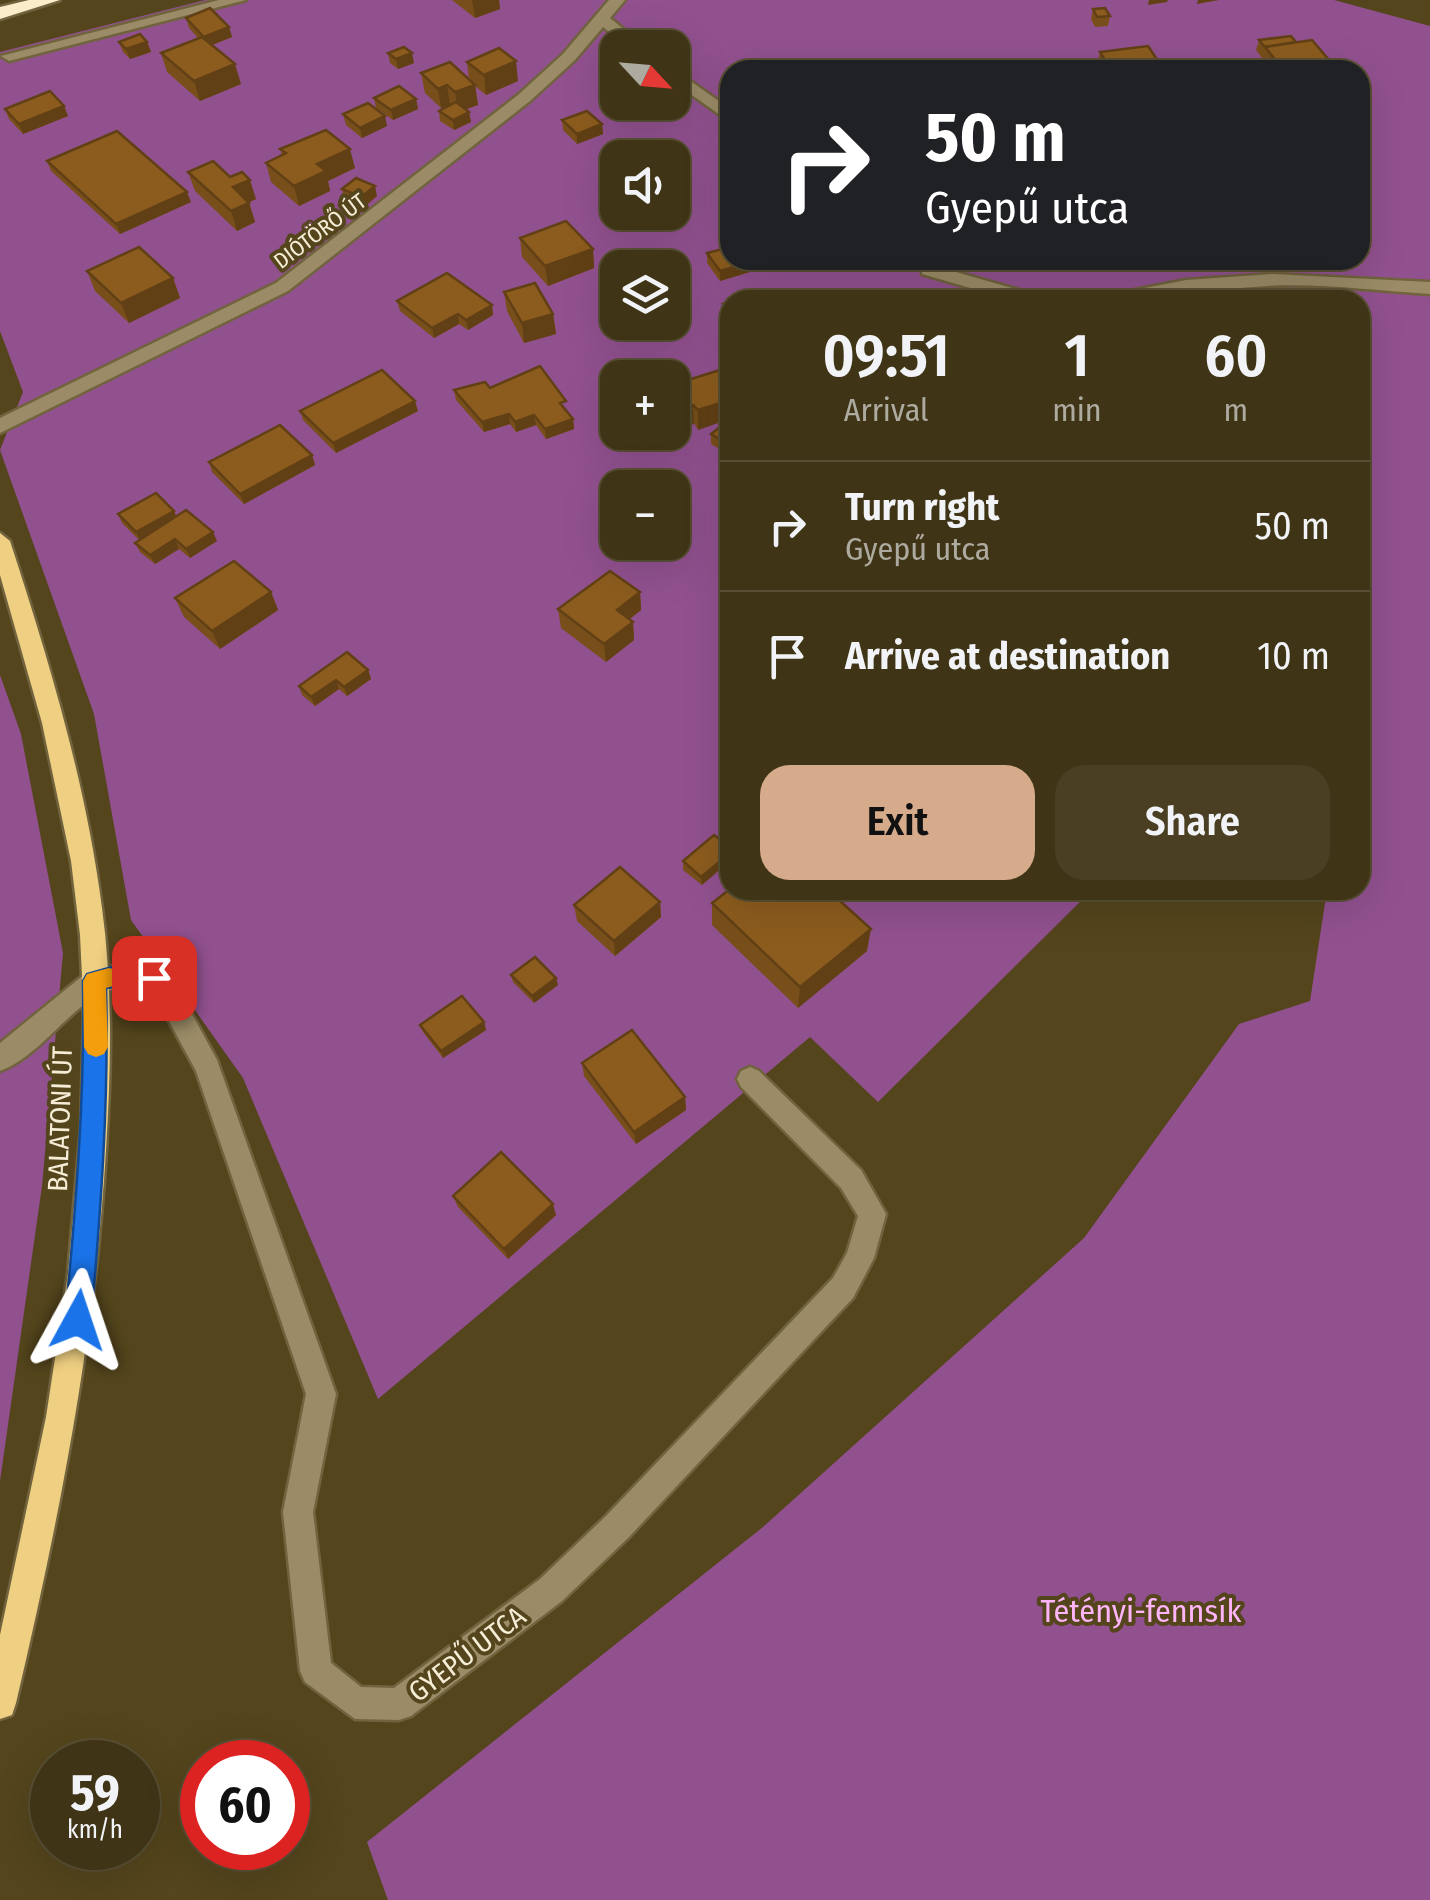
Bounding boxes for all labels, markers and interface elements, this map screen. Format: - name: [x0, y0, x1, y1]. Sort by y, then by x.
- north arrow: [600, 30, 690, 120]
- map controls: [600, 30, 690, 560]
- text: 50 m: [925, 96, 1066, 180]
- icon: right: [760, 100, 890, 230]
- button: sound: [600, 140, 690, 230]
- text: Gyepű utca: [925, 181, 1129, 235]
- street label: DIÓTÖRŐ ÚT: [268, 187, 372, 275]
- button: layers: [600, 250, 690, 340]
- text: 09:51: [823, 320, 950, 392]
- text: 1: [1064, 320, 1089, 392]
- text: 60: [1204, 320, 1268, 392]
- button: +: [600, 360, 690, 450]
- text: Arrival: [844, 391, 928, 429]
- text: min: [1052, 391, 1102, 429]
- text: m: [1224, 391, 1248, 429]
- button: −: [600, 470, 690, 560]
- text: Turn right: [845, 484, 999, 530]
- icon: right: [760, 499, 815, 554]
- text: 50 m: [1255, 503, 1330, 549]
- text: Gyepű utca: [845, 530, 990, 568]
- icon: arrive: [760, 629, 815, 684]
- text: Arrive at destination: [845, 633, 1170, 679]
- text: 10 m: [1257, 633, 1330, 679]
- button: Exit: [760, 765, 1035, 880]
- button: Share: [1055, 765, 1330, 880]
- pin: [112, 936, 197, 1021]
- icon: arrive: [127, 951, 182, 1006]
- street label: BALATONI ÚT: [41, 1046, 79, 1192]
- position arrow: [26, 1268, 130, 1372]
- park label: Tétényi-fennsík: [1041, 1592, 1242, 1630]
- street label: GYEPŰ UTCA: [402, 1598, 532, 1709]
- speed limit sign: 60: [180, 1740, 310, 1870]
- text: 59: [70, 1763, 120, 1823]
- text: km/h: [67, 1815, 123, 1845]

